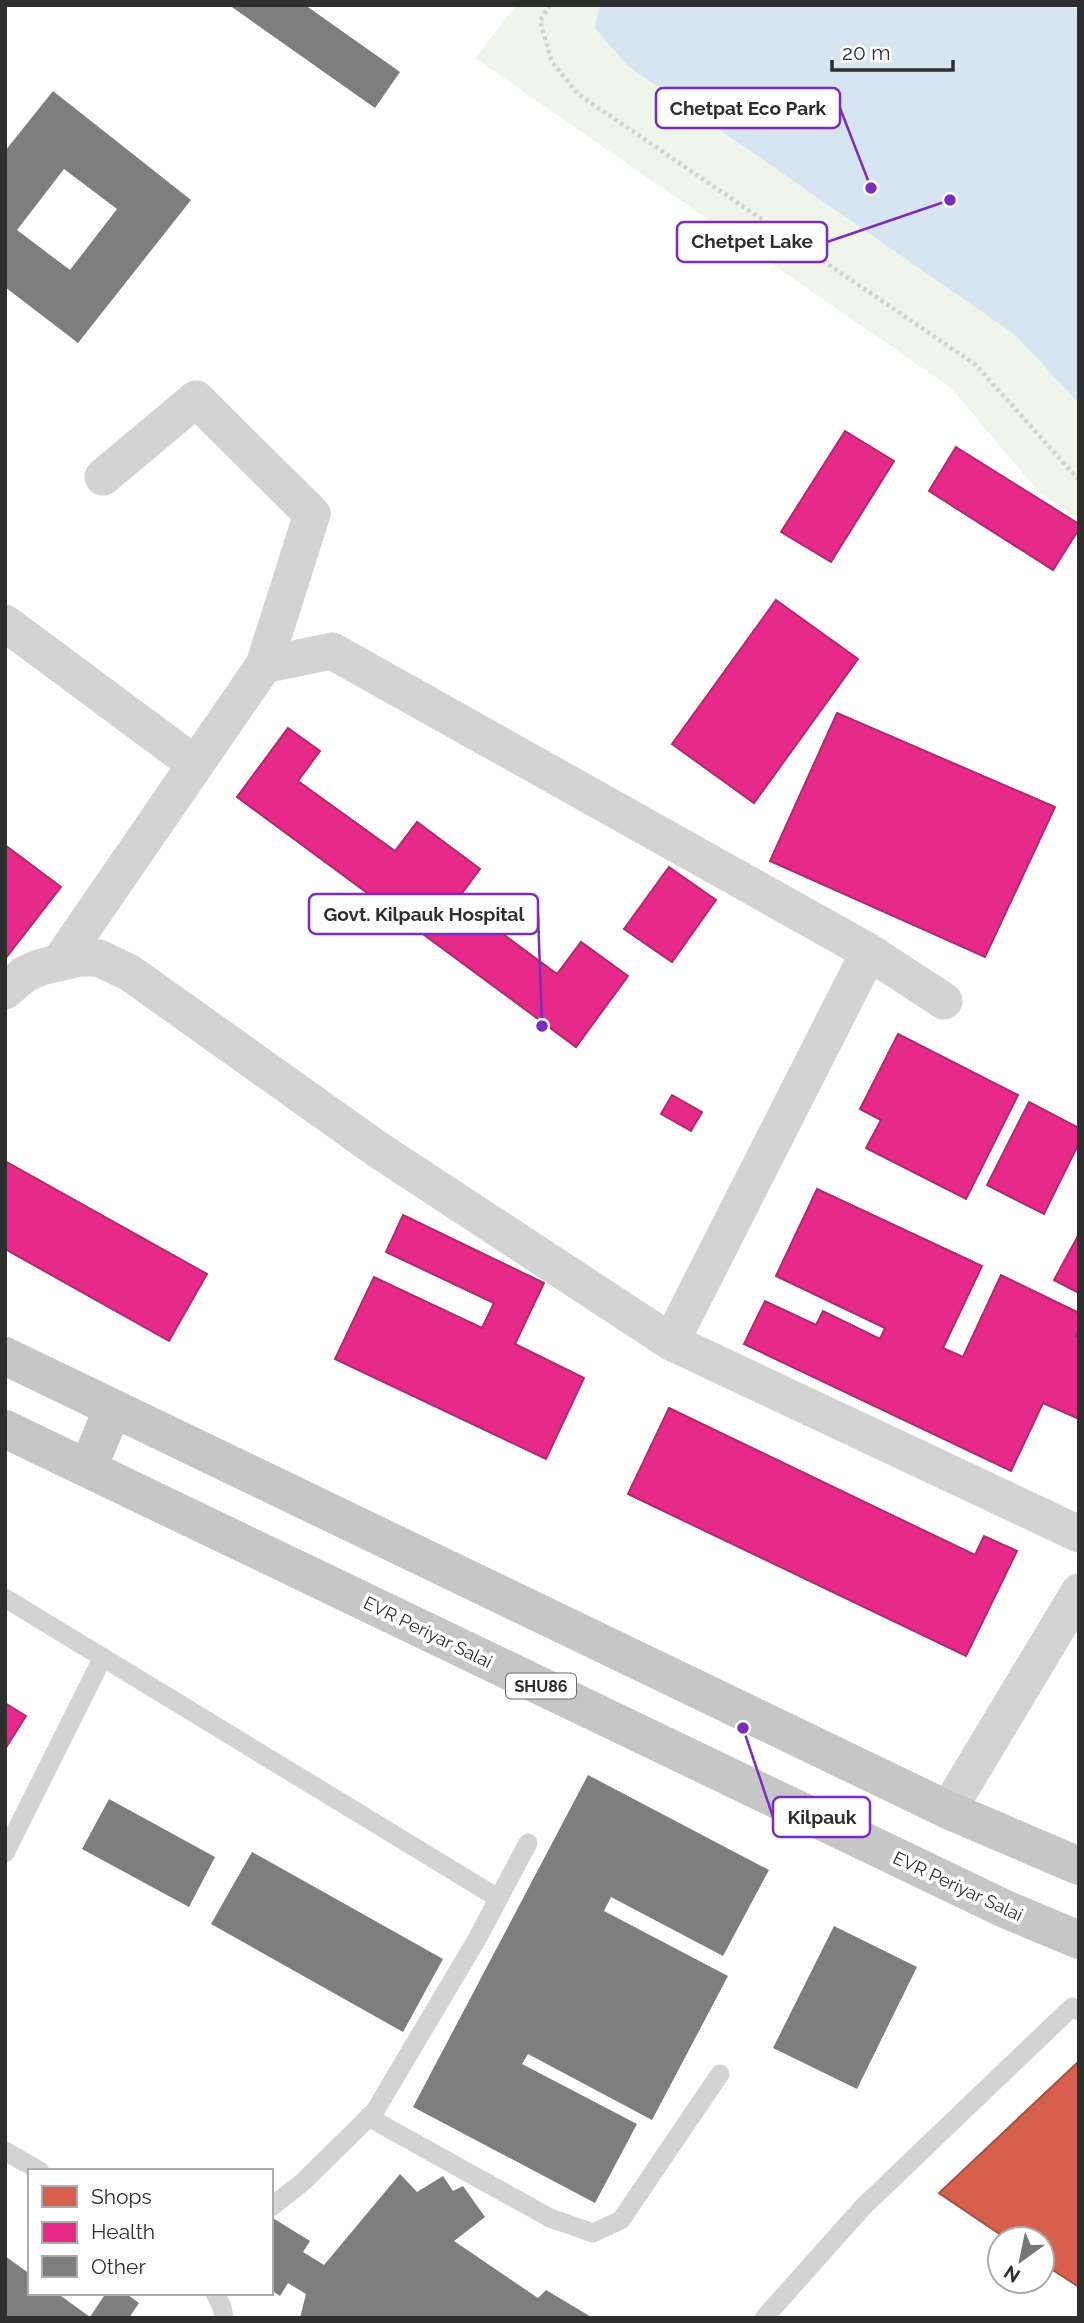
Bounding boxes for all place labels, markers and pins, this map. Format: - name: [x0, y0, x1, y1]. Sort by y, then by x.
- callout: Chetpat Eco Park: [656, 88, 840, 128]
- callout: Chetpet Lake: [677, 222, 827, 262]
- callout: Govt. Kilpauk Hospital: [309, 894, 538, 934]
- callout: Kilpauk: [773, 1797, 870, 1837]

